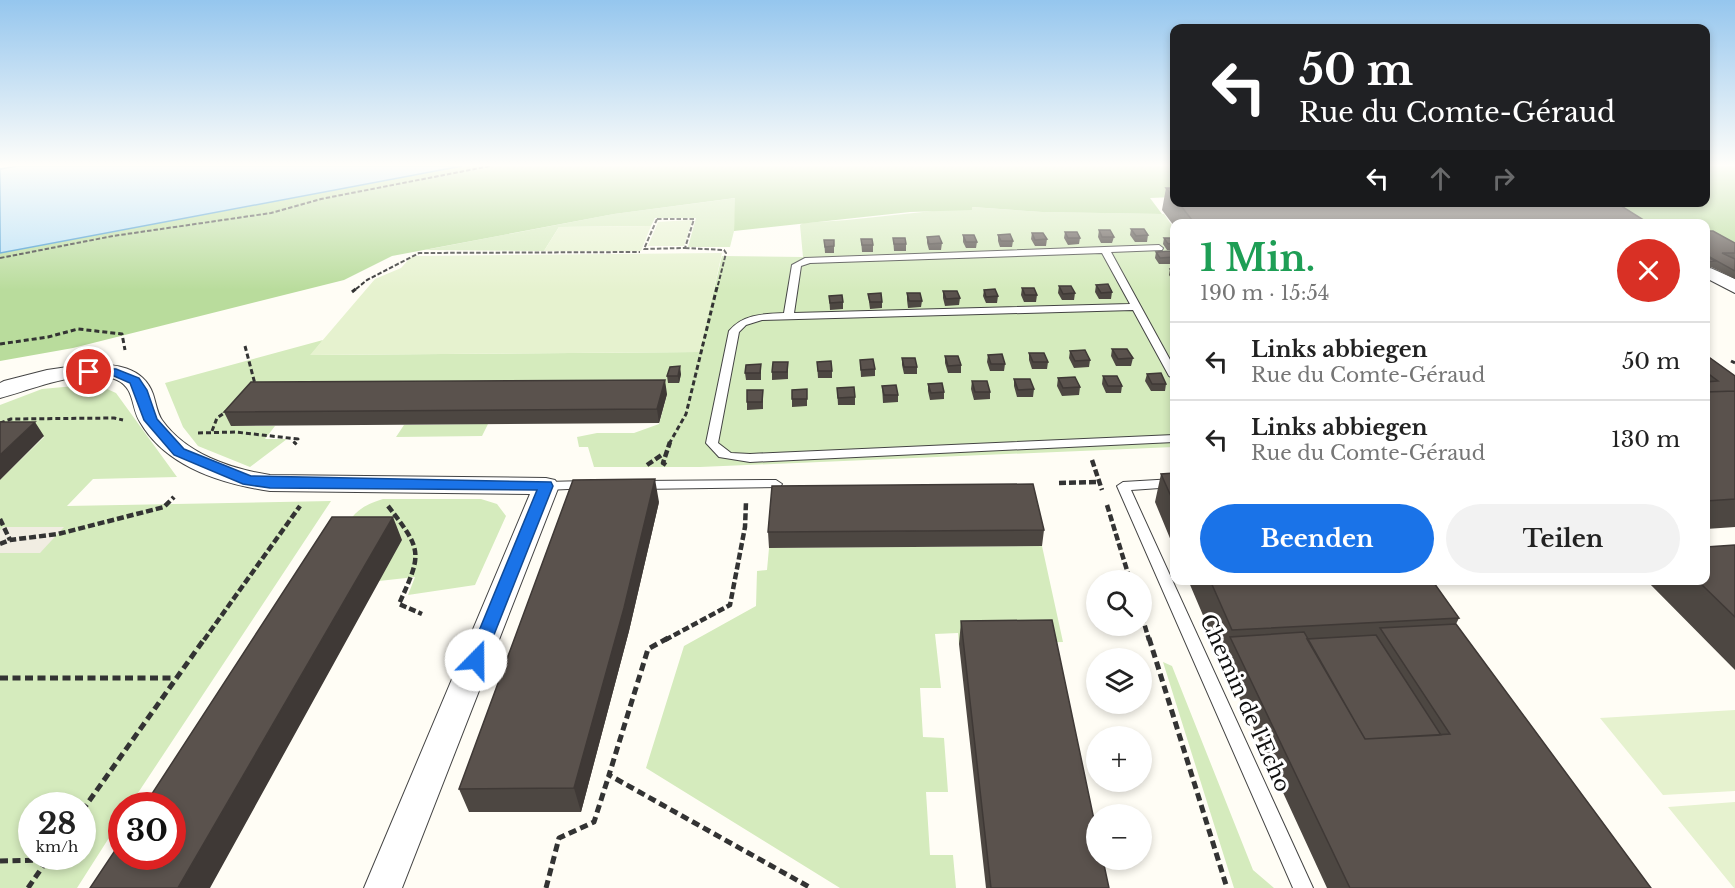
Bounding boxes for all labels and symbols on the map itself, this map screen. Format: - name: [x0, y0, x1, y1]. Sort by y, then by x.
- pin: [63, 346, 114, 397]
- street label: Chemin de l'Echo: [1194, 610, 1296, 796]
- position arrow: [444, 628, 508, 692]
- speed limit sign: 30: [108, 792, 186, 870]

